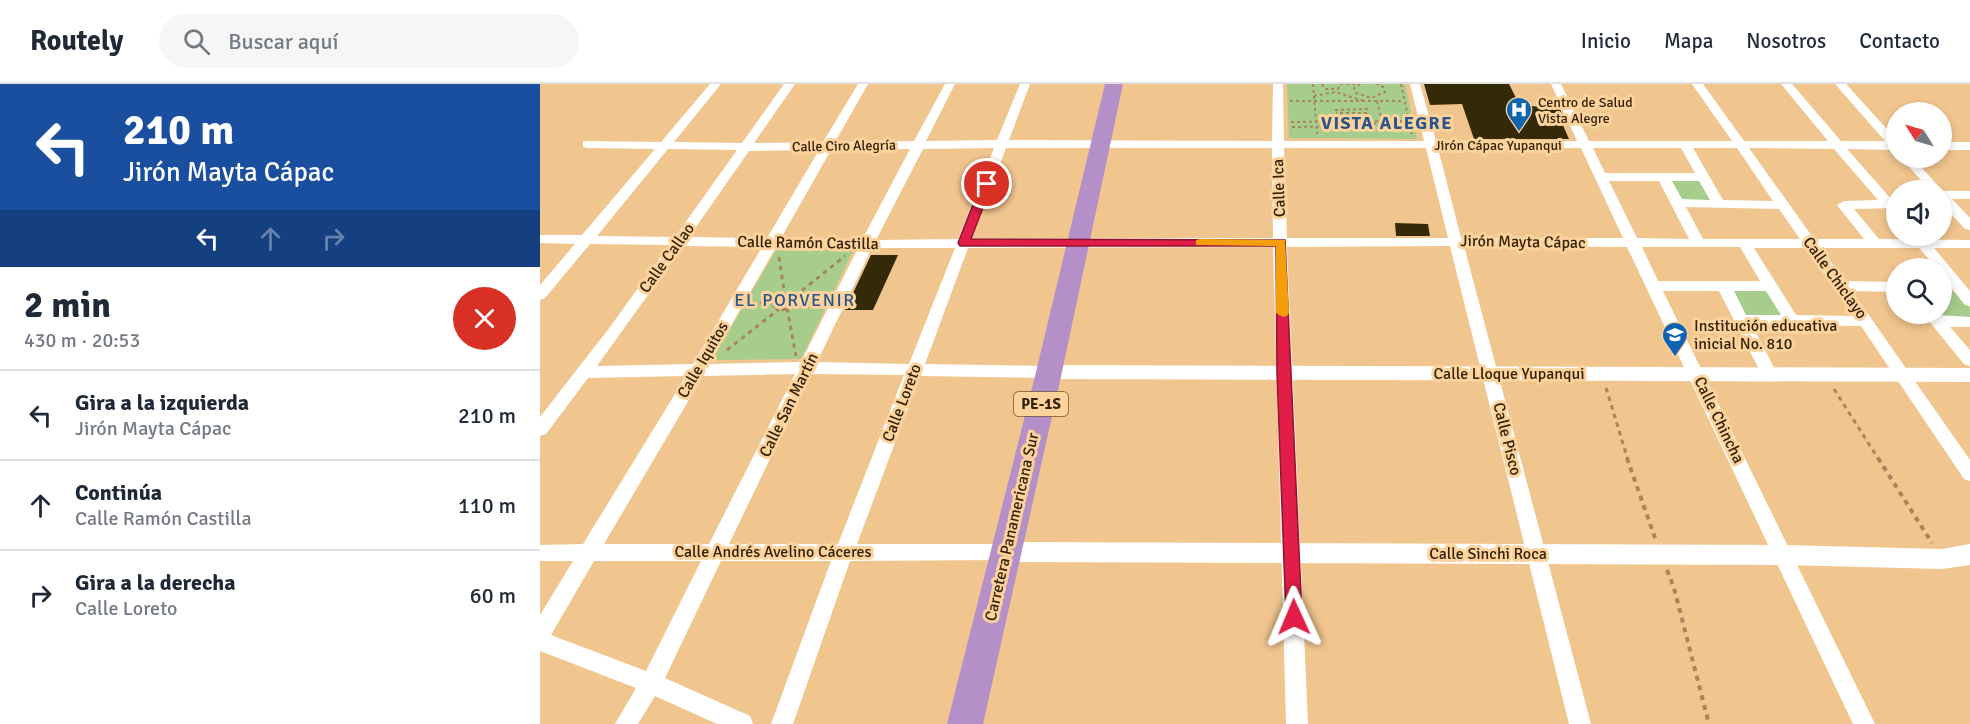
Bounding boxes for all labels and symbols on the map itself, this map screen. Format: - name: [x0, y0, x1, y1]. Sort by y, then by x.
- place label: Centro de Salud Vista Alegre: [1538, 94, 1633, 127]
- hospital icon: Centro de Salud Vista Alegre: [1504, 95, 1534, 133]
- north arrow: [1886, 102, 1952, 168]
- district label: VISTA ALEGRE: [1321, 112, 1453, 134]
- street label: Calle Ciro Alegría: [792, 137, 896, 155]
- street label: Jirón Cápac Yupanqui: [1434, 137, 1562, 154]
- pin: [961, 158, 1012, 209]
- street label: Calle Ica: [1268, 158, 1290, 218]
- street label: Calle Callao: [635, 219, 699, 297]
- street label: Jirón Mayta Cápac: [1460, 231, 1586, 253]
- street label: Calle Ramón Castilla: [737, 232, 879, 254]
- street label: Calle Chiclayo: [1798, 233, 1872, 323]
- district label: EL PORVENIR: [734, 289, 856, 311]
- place label: Institución educativa inicial No. 810: [1694, 316, 1837, 354]
- street label: Calle Iquitos: [673, 318, 733, 402]
- school or university icon: Institución educativa inicial No. 810: [1660, 320, 1690, 358]
- street label: Calle San Martín: [755, 350, 823, 460]
- street label: Calle Loreto: [878, 361, 926, 445]
- street label: Calle Lloque Yupanqui: [1434, 364, 1584, 384]
- street label: Calle Chincha: [1689, 373, 1749, 467]
- road number: PE-1S: [1014, 392, 1068, 416]
- street label: Calle Pisco: [1488, 400, 1526, 478]
- street label: Carretera Panamericana Sur: [981, 431, 1043, 623]
- street label: Calle Andrés Avelino Cáceres: [674, 542, 872, 562]
- street label: Calle Sinchi Roca: [1429, 544, 1547, 564]
- position arrow: [1262, 585, 1326, 649]

